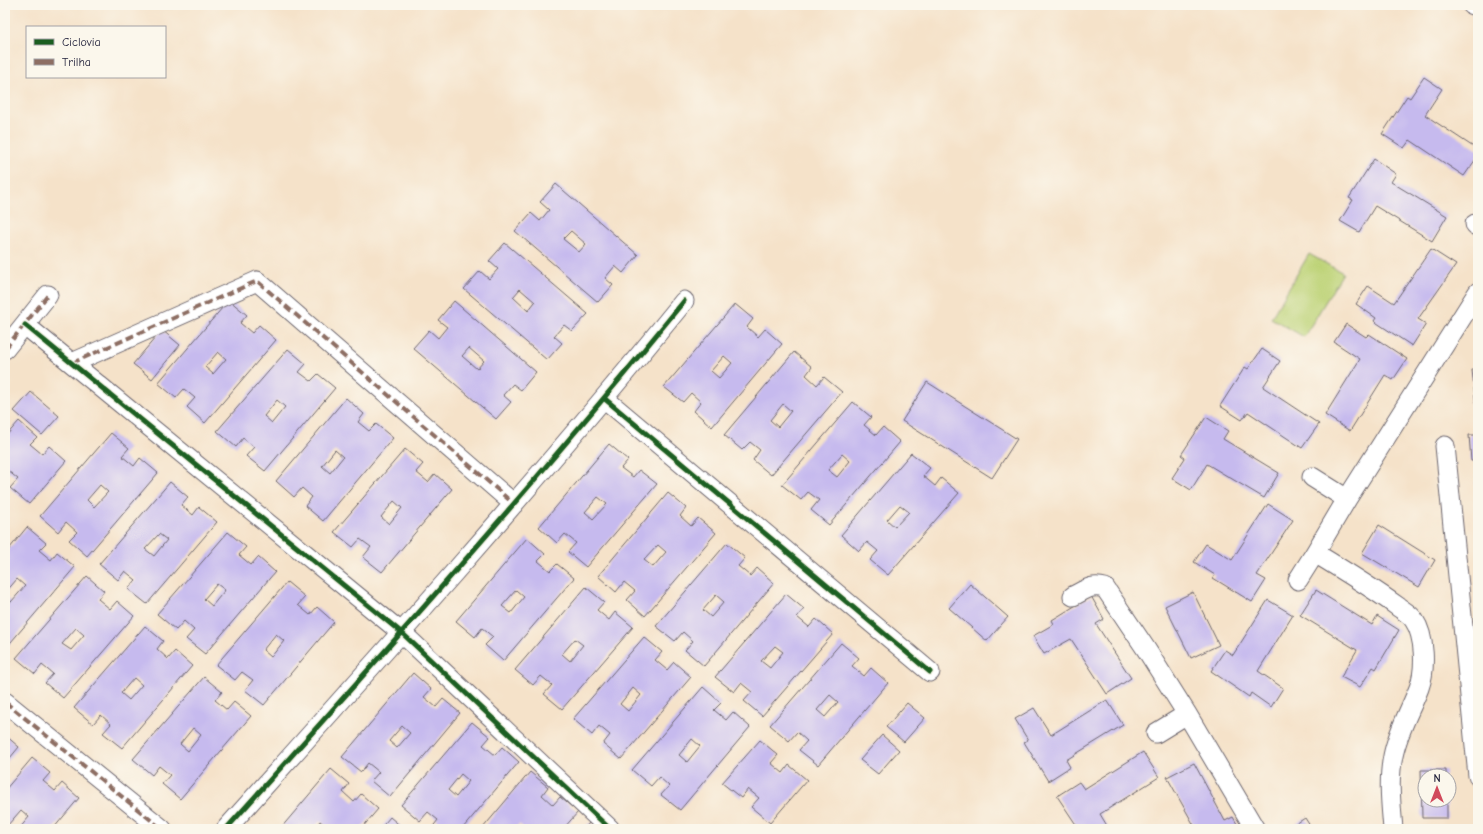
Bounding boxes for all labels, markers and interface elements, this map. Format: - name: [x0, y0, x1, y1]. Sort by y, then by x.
- legend: [26, 26, 166, 78]
- text: Ciclovia: [62, 35, 101, 49]
- text: Trilha: [62, 55, 91, 69]
- north arrow: [1417, 768, 1457, 808]
- text: N: [1433, 772, 1441, 785]

